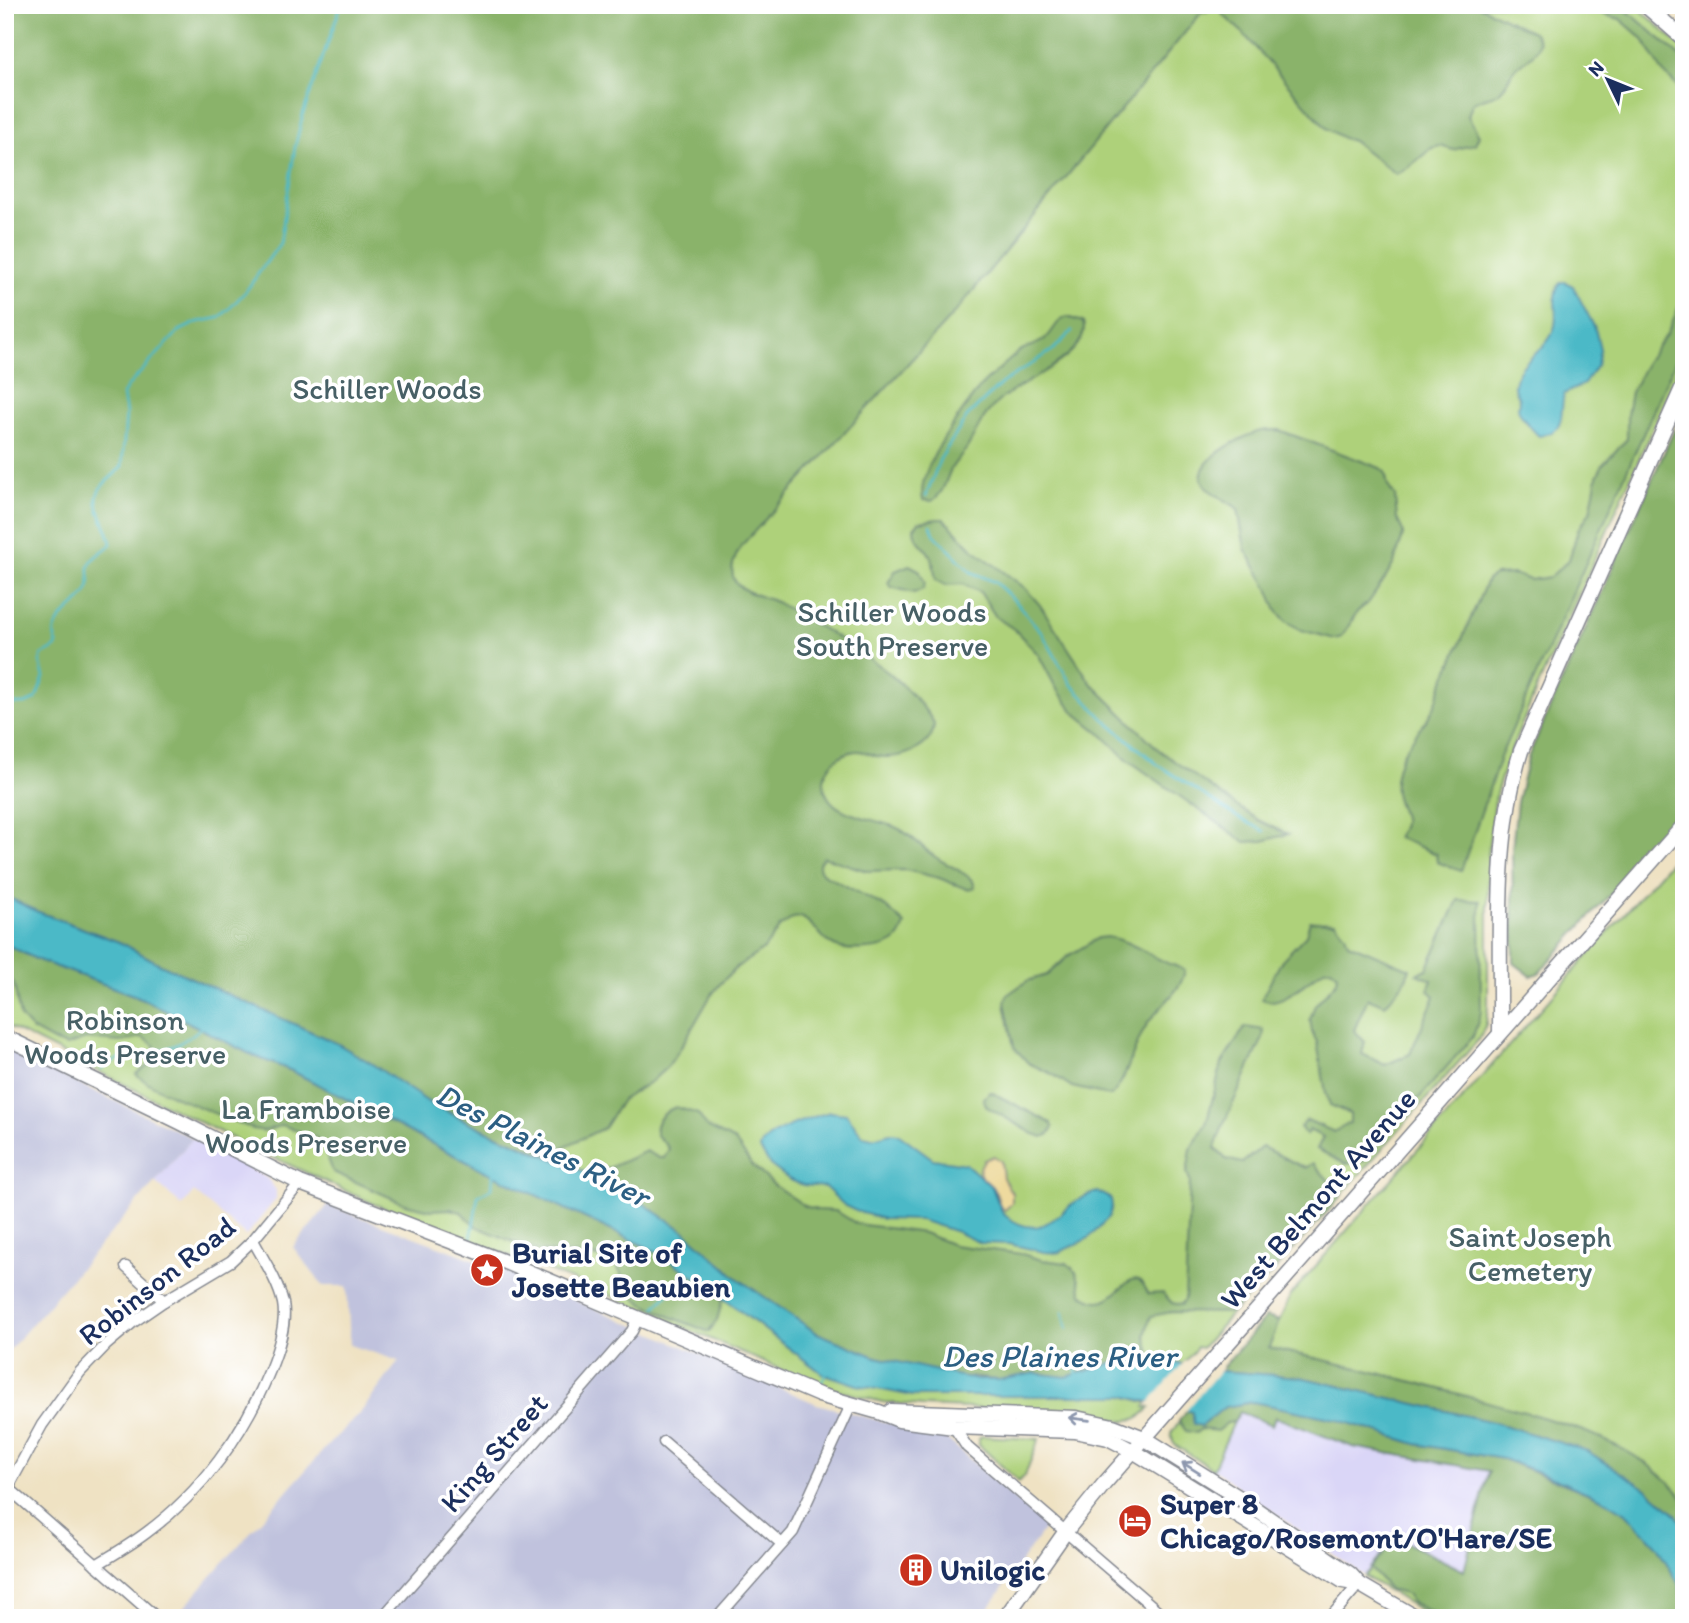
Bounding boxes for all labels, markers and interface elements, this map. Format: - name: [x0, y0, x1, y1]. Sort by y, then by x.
- north arrow: [1574, 46, 1644, 116]
- text: N: [1583, 56, 1609, 81]
- park label: Schiller Woods: [292, 370, 482, 407]
- park label: Schiller Woods South Preserve: [796, 593, 988, 664]
- park label: Robinson Woods Preserve: [24, 1001, 226, 1072]
- water label: Des Plaines River: [430, 1075, 659, 1217]
- street label: West Belmont Avenue: [1212, 1081, 1424, 1317]
- park label: La Framboise Woods Preserve: [205, 1090, 407, 1161]
- street label: Robinson Road: [71, 1208, 243, 1353]
- park label: Saint Joseph Cemetery: [1448, 1218, 1612, 1289]
- place label: Burial Site of Josette Beaubien: [511, 1234, 731, 1305]
- place icon: Burial Site of Josette Beaubien: [468, 1251, 506, 1289]
- water label: Des Plaines River: [942, 1337, 1179, 1375]
- street label: King Street: [432, 1386, 555, 1520]
- one-way arrow: [1068, 1412, 1091, 1425]
- one-way arrow: [1181, 1460, 1201, 1474]
- place label: Super 8 Chicago/Rosemont/O'Hare/SE: [1160, 1485, 1552, 1556]
- hotel icon: Super 8 Chicago/Rosemont/O'Hare/SE: [1116, 1502, 1154, 1540]
- building icon: Unilogic: [897, 1551, 935, 1589]
- place label: Unilogic: [940, 1551, 1045, 1588]

